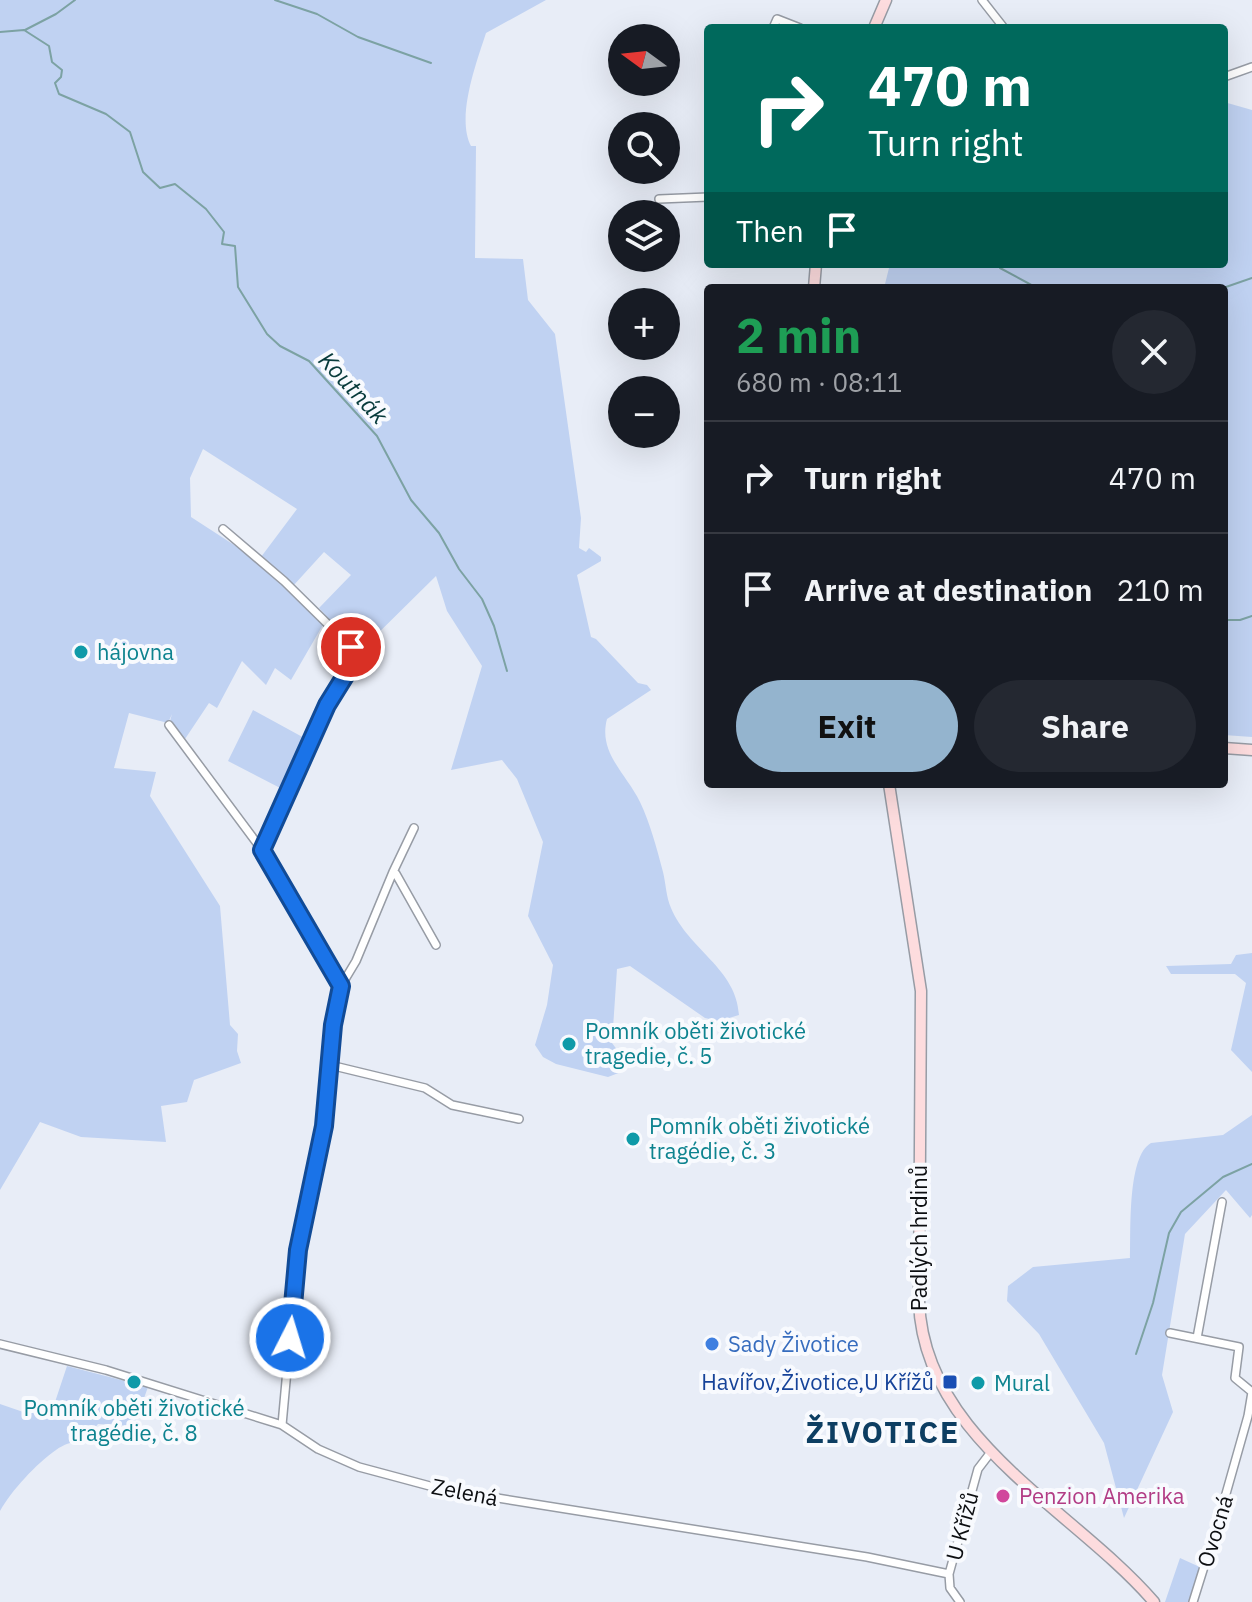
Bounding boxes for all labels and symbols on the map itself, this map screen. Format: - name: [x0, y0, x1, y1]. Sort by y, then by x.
- north arrow: [608, 24, 680, 96]
- water label: Koutnák: [312, 344, 396, 431]
- pin: [317, 613, 385, 681]
- place label: hájovna: [97, 637, 174, 666]
- marker: hájovna: [72, 643, 90, 661]
- place label: Pomník oběti životické tragedie, č. 5: [585, 1016, 806, 1070]
- marker: Pomník oběti životické tragedie, č. 5: [560, 1035, 578, 1053]
- place label: Pomník oběti životické tragédie, č. 3: [649, 1111, 870, 1165]
- marker: Pomník oběti životické tragédie, č. 3: [624, 1130, 642, 1148]
- street label: Padlých hrdinů: [904, 1165, 933, 1311]
- position arrow: [248, 1296, 332, 1380]
- place label: Sady Životice: [728, 1329, 859, 1358]
- marker: Sady Životice: [703, 1335, 721, 1353]
- place label: Havířov,Životice,U Křížů: [701, 1367, 934, 1396]
- place label: Mural: [994, 1368, 1050, 1397]
- marker: Pomník oběti životické tragédie, č. 8: [125, 1373, 143, 1391]
- marker: Havířov,Životice,U Křížů: [941, 1373, 959, 1391]
- marker: Mural: [969, 1374, 987, 1392]
- place label: Pomník oběti životické tragédie, č. 8: [23, 1393, 245, 1447]
- district label: ŽIVOTICE: [806, 1412, 960, 1451]
- street label: Zelená: [429, 1471, 501, 1512]
- place label: Penzion Amerika: [1019, 1481, 1185, 1510]
- marker: Penzion Amerika: [994, 1487, 1012, 1505]
- street label: U Křížů: [938, 1488, 985, 1563]
- street label: Ovocná: [1190, 1491, 1239, 1570]

